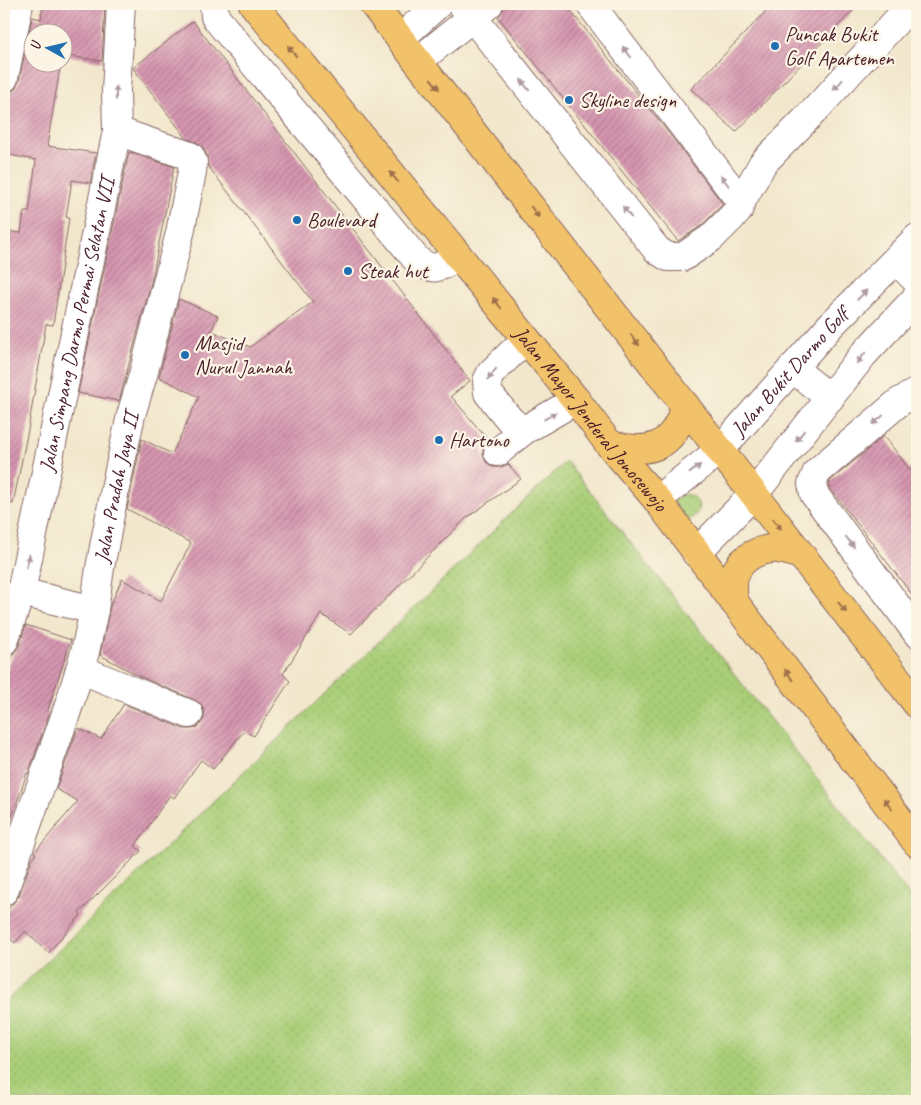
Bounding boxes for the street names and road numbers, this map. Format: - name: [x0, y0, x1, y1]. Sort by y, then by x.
- street label: Jalan Simpang Darmo Permai Selatan VII: [33, 171, 121, 475]
- street label: Jalan Bukit Darmo Golf: [725, 299, 857, 442]
- street label: Jalan Mayor Jenderal Jonosewojo: [508, 320, 675, 518]
- street label: Jalan Pradah Jaya II: [88, 405, 145, 566]

